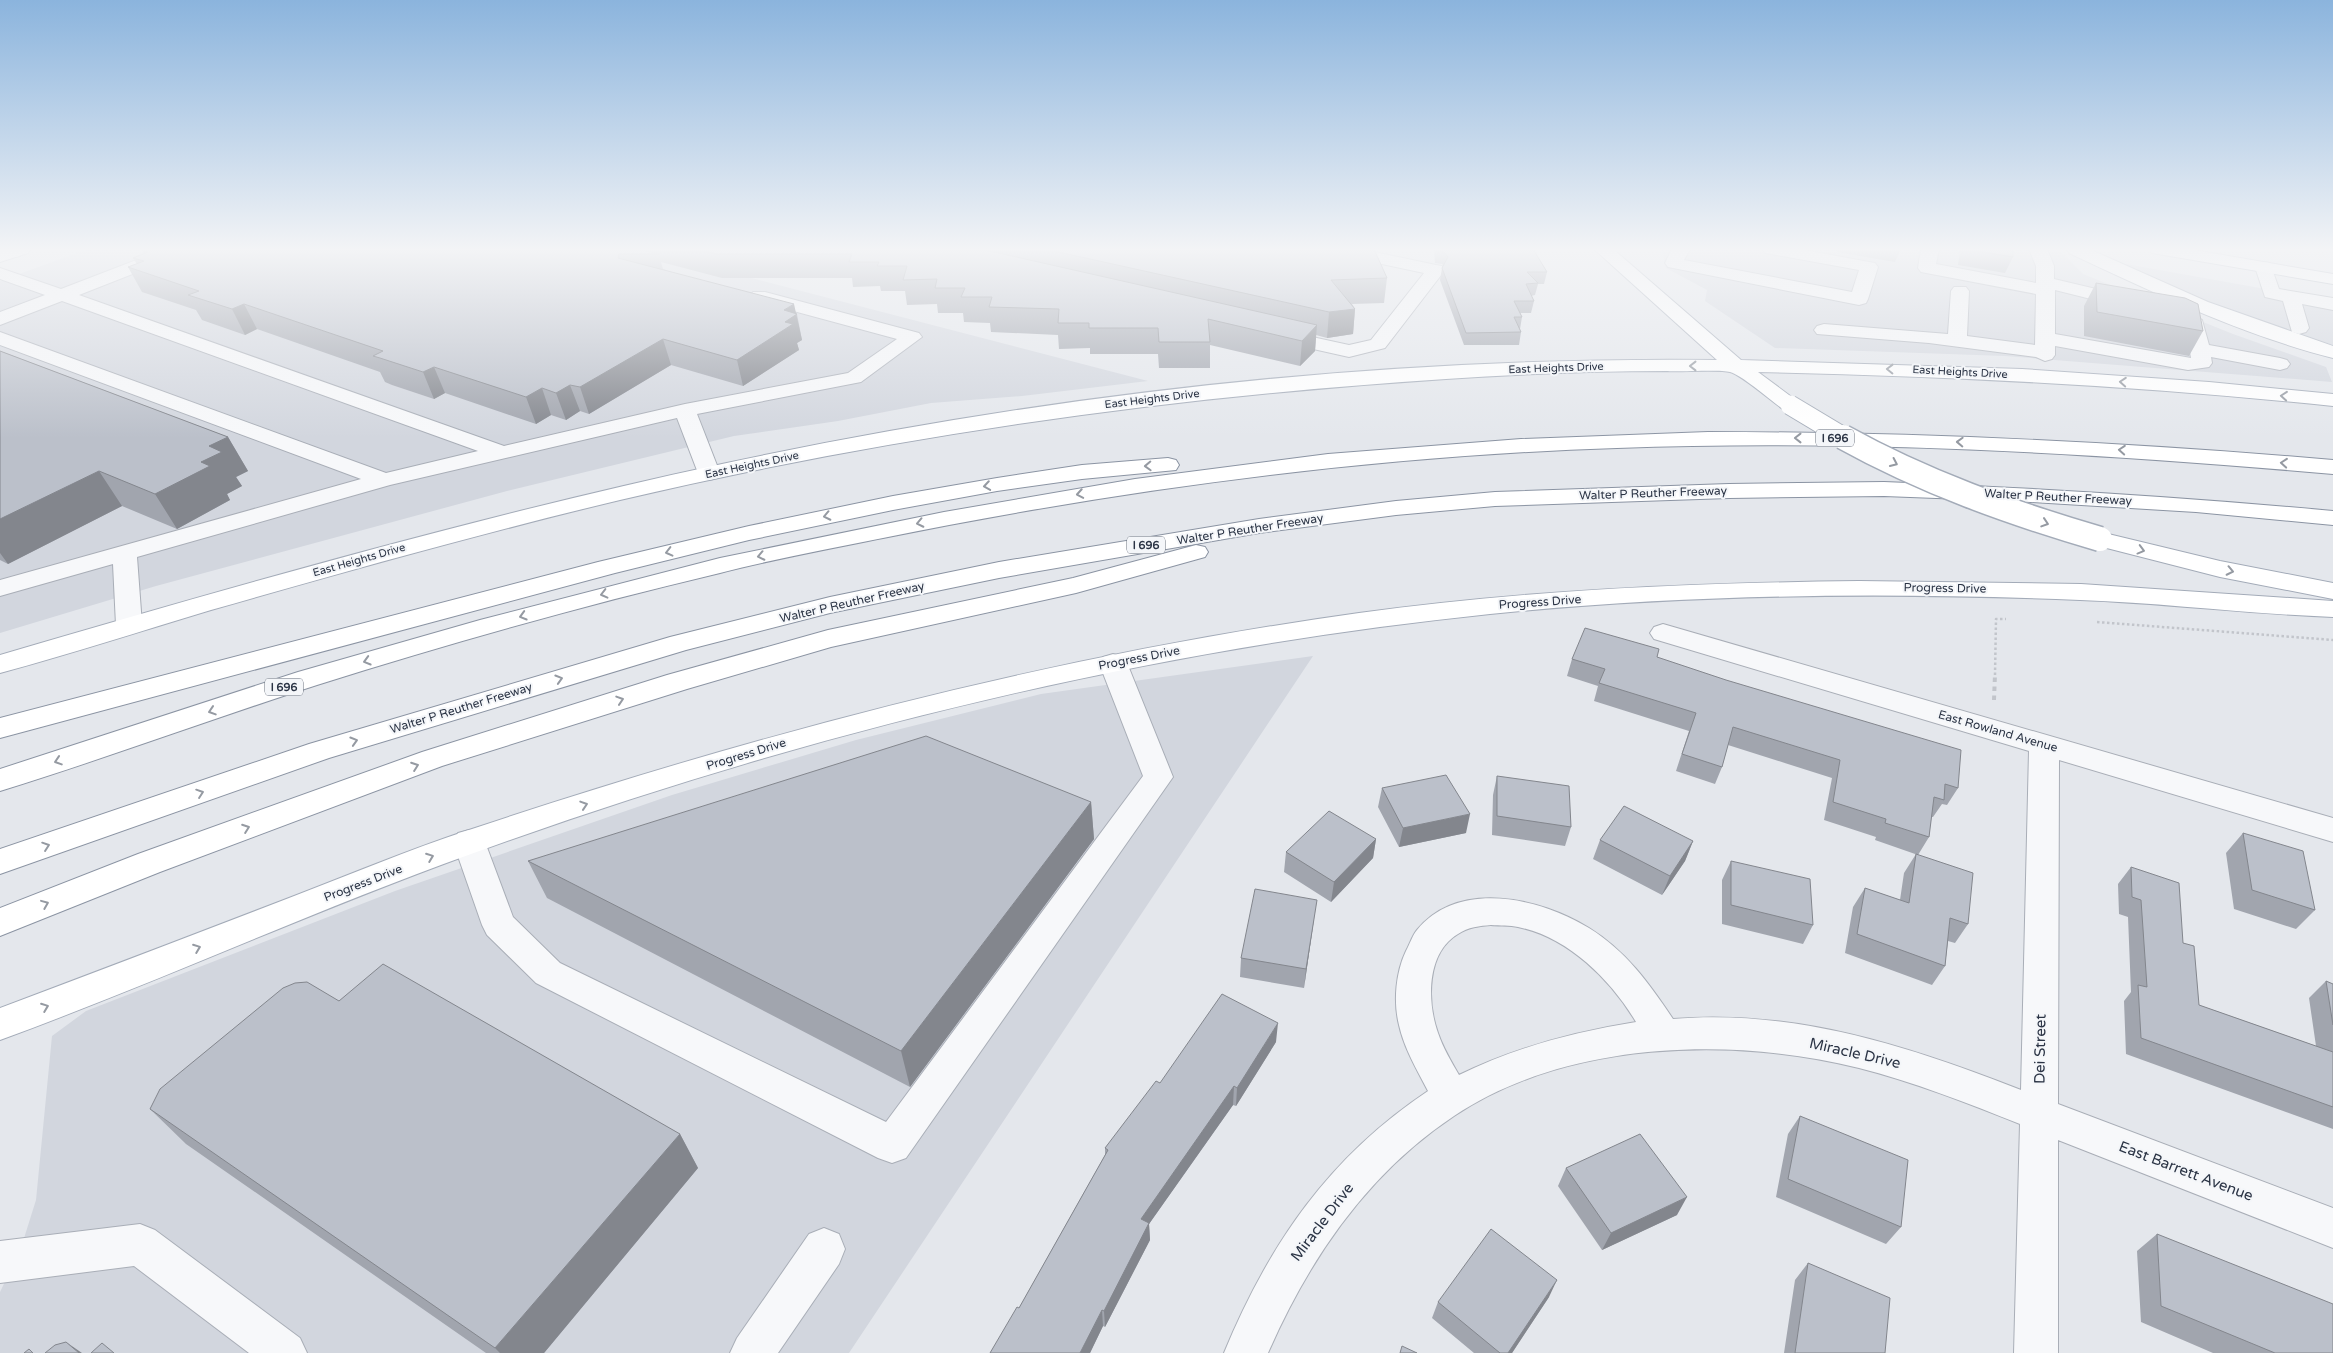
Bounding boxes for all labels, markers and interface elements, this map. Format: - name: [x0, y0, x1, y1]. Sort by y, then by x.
- street label: East Heights Drive: [1508, 360, 1604, 376]
- one-way arrow: [1689, 361, 1696, 371]
- street label: East Heights Drive: [1912, 363, 2008, 381]
- one-way arrow: [1886, 364, 1894, 375]
- one-way arrow: [2118, 377, 2126, 388]
- street label: East Heights Drive: [1104, 387, 1200, 411]
- one-way arrow: [2280, 391, 2288, 402]
- road number: I 696: [1816, 429, 1854, 446]
- one-way arrow: [1793, 433, 1801, 443]
- one-way arrow: [1956, 436, 1964, 447]
- one-way arrow: [2118, 445, 2126, 456]
- street label: East Heights Drive: [704, 449, 800, 481]
- one-way arrow: [1889, 457, 1898, 468]
- one-way arrow: [2280, 458, 2288, 469]
- one-way arrow: [1144, 461, 1152, 471]
- one-way arrow: [983, 480, 991, 490]
- street label: Walter P Reuther Freeway: [1579, 483, 1728, 503]
- street label: Walter P Reuther Freeway: [1984, 486, 2133, 508]
- one-way arrow: [1076, 488, 1085, 498]
- one-way arrow: [823, 510, 832, 521]
- street label: Walter P Reuther Freeway: [1176, 510, 1325, 547]
- one-way arrow: [916, 517, 925, 527]
- one-way arrow: [2040, 517, 2048, 527]
- road number: I 696: [1127, 536, 1165, 554]
- street label: East Heights Drive: [311, 541, 407, 579]
- one-way arrow: [2137, 544, 2145, 555]
- one-way arrow: [665, 546, 673, 556]
- one-way arrow: [757, 550, 766, 561]
- one-way arrow: [2225, 565, 2234, 576]
- street label: Walter P Reuther Freeway: [778, 578, 926, 625]
- street label: Progress Drive: [1904, 580, 1987, 596]
- one-way arrow: [599, 588, 608, 599]
- street label: Progress Drive: [1498, 592, 1582, 612]
- one-way arrow: [520, 611, 528, 621]
- street label: Progress Drive: [1097, 643, 1181, 673]
- one-way arrow: [363, 655, 371, 666]
- one-way arrow: [555, 674, 563, 684]
- road number: I 696: [265, 679, 303, 696]
- street label: Walter P Reuther Freeway: [388, 680, 534, 736]
- one-way arrow: [615, 696, 624, 706]
- one-way arrow: [209, 705, 217, 715]
- street label: East Rowland Avenue: [1937, 707, 2060, 755]
- street label: Progress Drive: [704, 735, 788, 773]
- one-way arrow: [349, 736, 357, 746]
- one-way arrow: [54, 755, 62, 765]
- one-way arrow: [410, 762, 419, 772]
- one-way arrow: [195, 789, 203, 799]
- one-way arrow: [579, 801, 587, 811]
- one-way arrow: [241, 824, 250, 834]
- one-way arrow: [41, 842, 50, 852]
- one-way arrow: [425, 853, 434, 863]
- street label: Progress Drive: [322, 862, 404, 904]
- one-way arrow: [40, 900, 49, 911]
- one-way arrow: [192, 944, 201, 954]
- one-way arrow: [41, 1003, 49, 1013]
- street label: Dei Street: [2030, 1014, 2050, 1084]
- street label: Miracle Drive: [1808, 1034, 1902, 1072]
- street label: East Barrett Avenue: [2116, 1137, 2256, 1205]
- street label: Miracle Drive: [1287, 1179, 1357, 1265]

